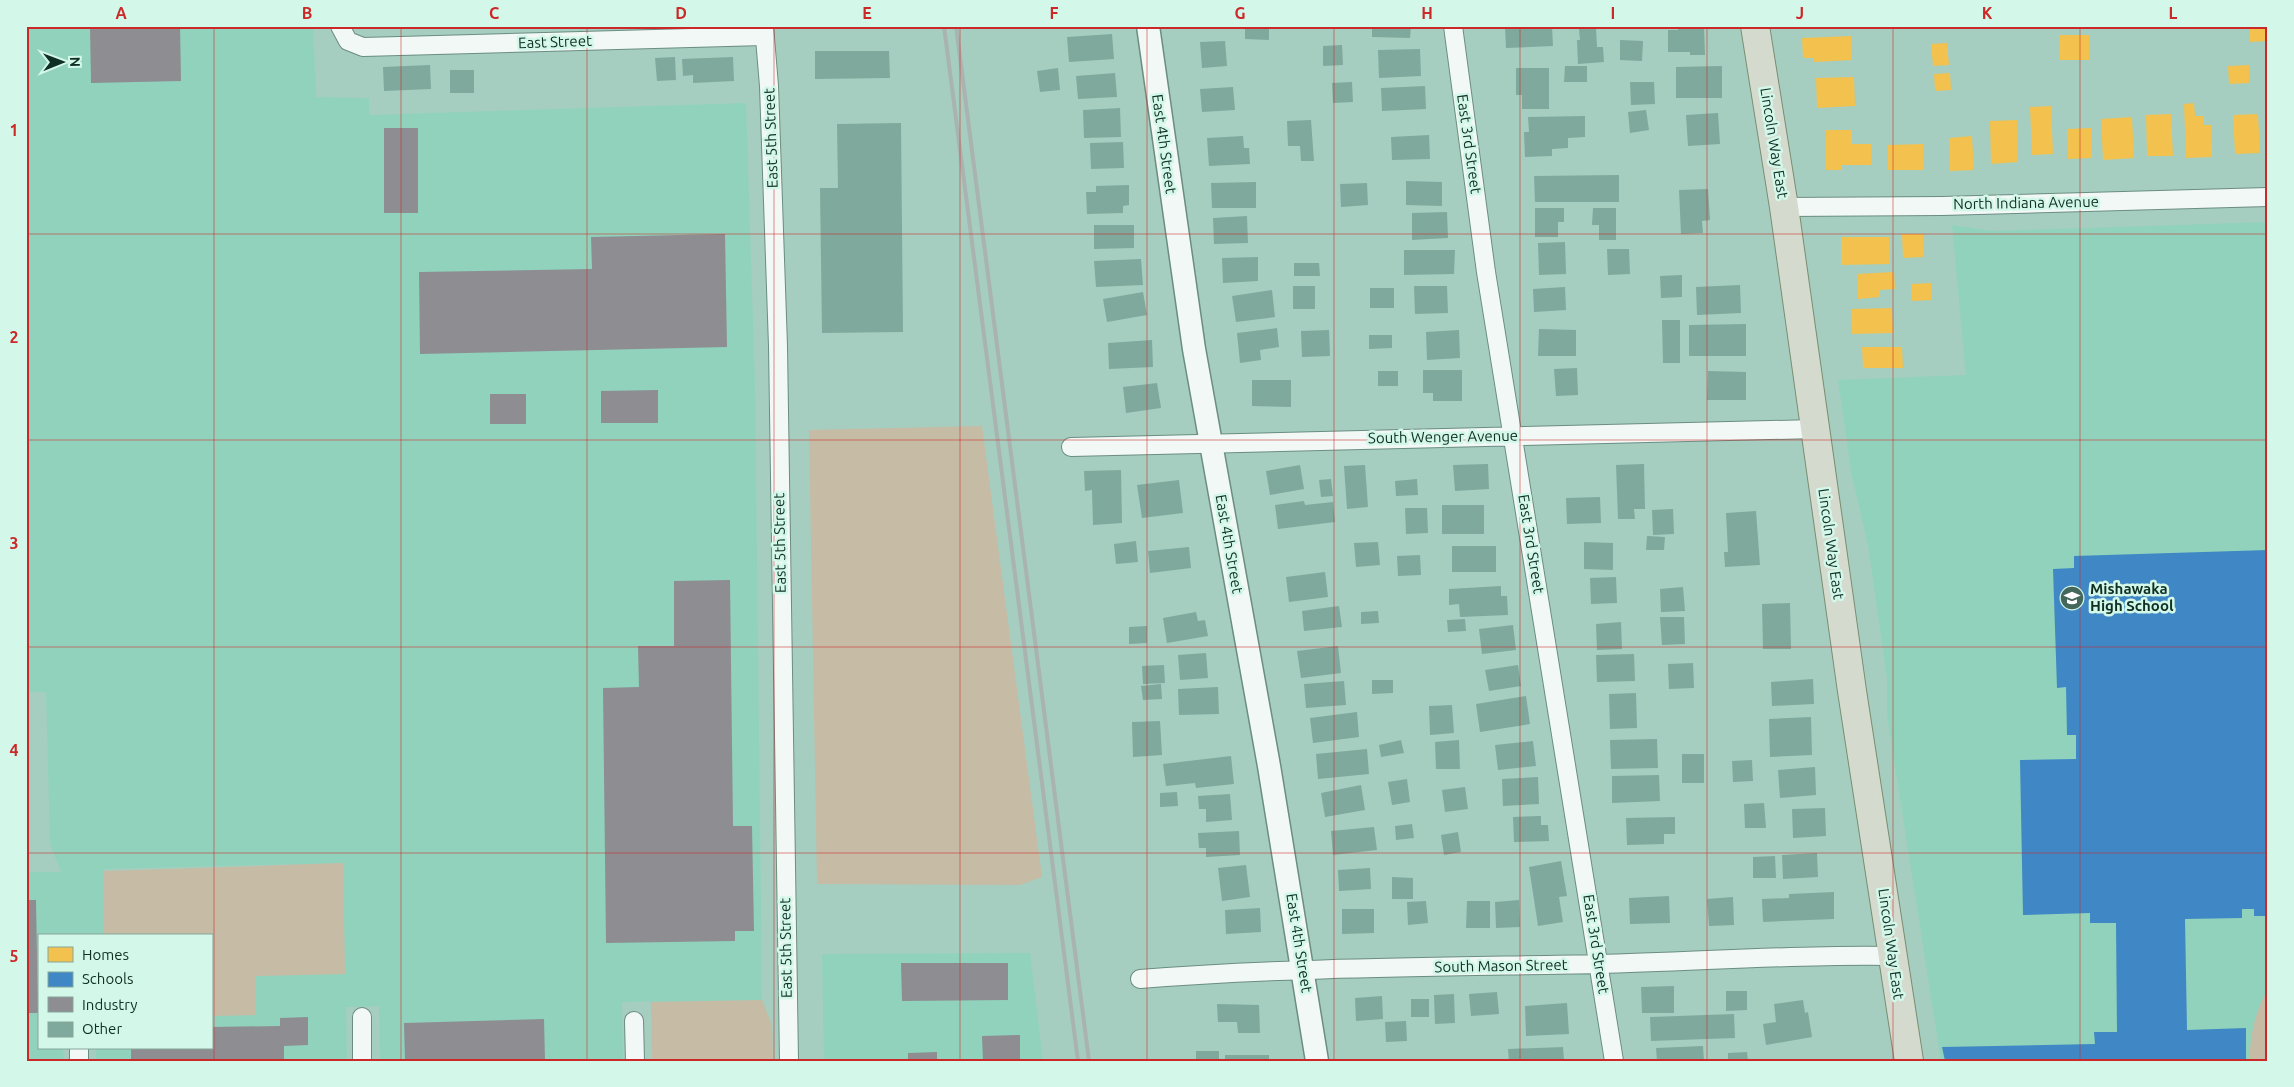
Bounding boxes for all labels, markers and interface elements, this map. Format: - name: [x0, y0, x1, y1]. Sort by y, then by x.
- text: A: [115, 4, 127, 22]
- text: B: [302, 4, 312, 22]
- text: C: [489, 4, 499, 22]
- text: D: [675, 4, 687, 22]
- text: E: [862, 4, 872, 22]
- text: F: [1050, 4, 1059, 22]
- text: G: [1234, 4, 1246, 22]
- text: H: [1421, 4, 1433, 22]
- text: I: [1611, 4, 1615, 22]
- text: J: [1796, 4, 1804, 22]
- text: K: [1982, 4, 1993, 22]
- text: L: [2169, 4, 2178, 22]
- street label: East Street: [518, 32, 592, 51]
- north arrow: [38, 38, 88, 88]
- text: N: [67, 56, 83, 67]
- street label: Lincoln Way East: [1757, 86, 1792, 200]
- street label: East 5th Street: [760, 88, 781, 188]
- street label: East 4th Street: [1149, 93, 1180, 195]
- street label: East 3rd Street: [1454, 93, 1485, 195]
- text: 1: [9, 121, 19, 139]
- street label: North Indiana Avenue: [1953, 193, 2099, 212]
- text: 2: [9, 328, 19, 346]
- street label: South Wenger Avenue: [1368, 427, 1518, 446]
- street label: Lincoln Way East: [1815, 487, 1848, 601]
- street label: East 5th Street: [770, 493, 789, 593]
- street label: East 4th Street: [1212, 493, 1247, 595]
- street label: East 3rd Street: [1515, 493, 1548, 595]
- text: 3: [9, 534, 19, 552]
- place label: Mishawaka High School: [2090, 580, 2174, 614]
- school or university icon: Mishawaka High School: [2059, 585, 2085, 611]
- text: 4: [9, 741, 19, 759]
- street label: Lincoln Way East: [1875, 887, 1908, 1001]
- street label: East 4th Street: [1283, 892, 1316, 994]
- street label: East 3rd Street: [1580, 893, 1613, 995]
- street label: East 5th Street: [776, 898, 795, 998]
- legend: [38, 934, 212, 1050]
- text: Homes: [82, 946, 129, 963]
- text: 5: [9, 947, 19, 965]
- street label: South Mason Street: [1434, 956, 1568, 975]
- text: Schools: [82, 970, 133, 987]
- text: Industry: [82, 996, 137, 1013]
- text: Other: [82, 1020, 122, 1037]

